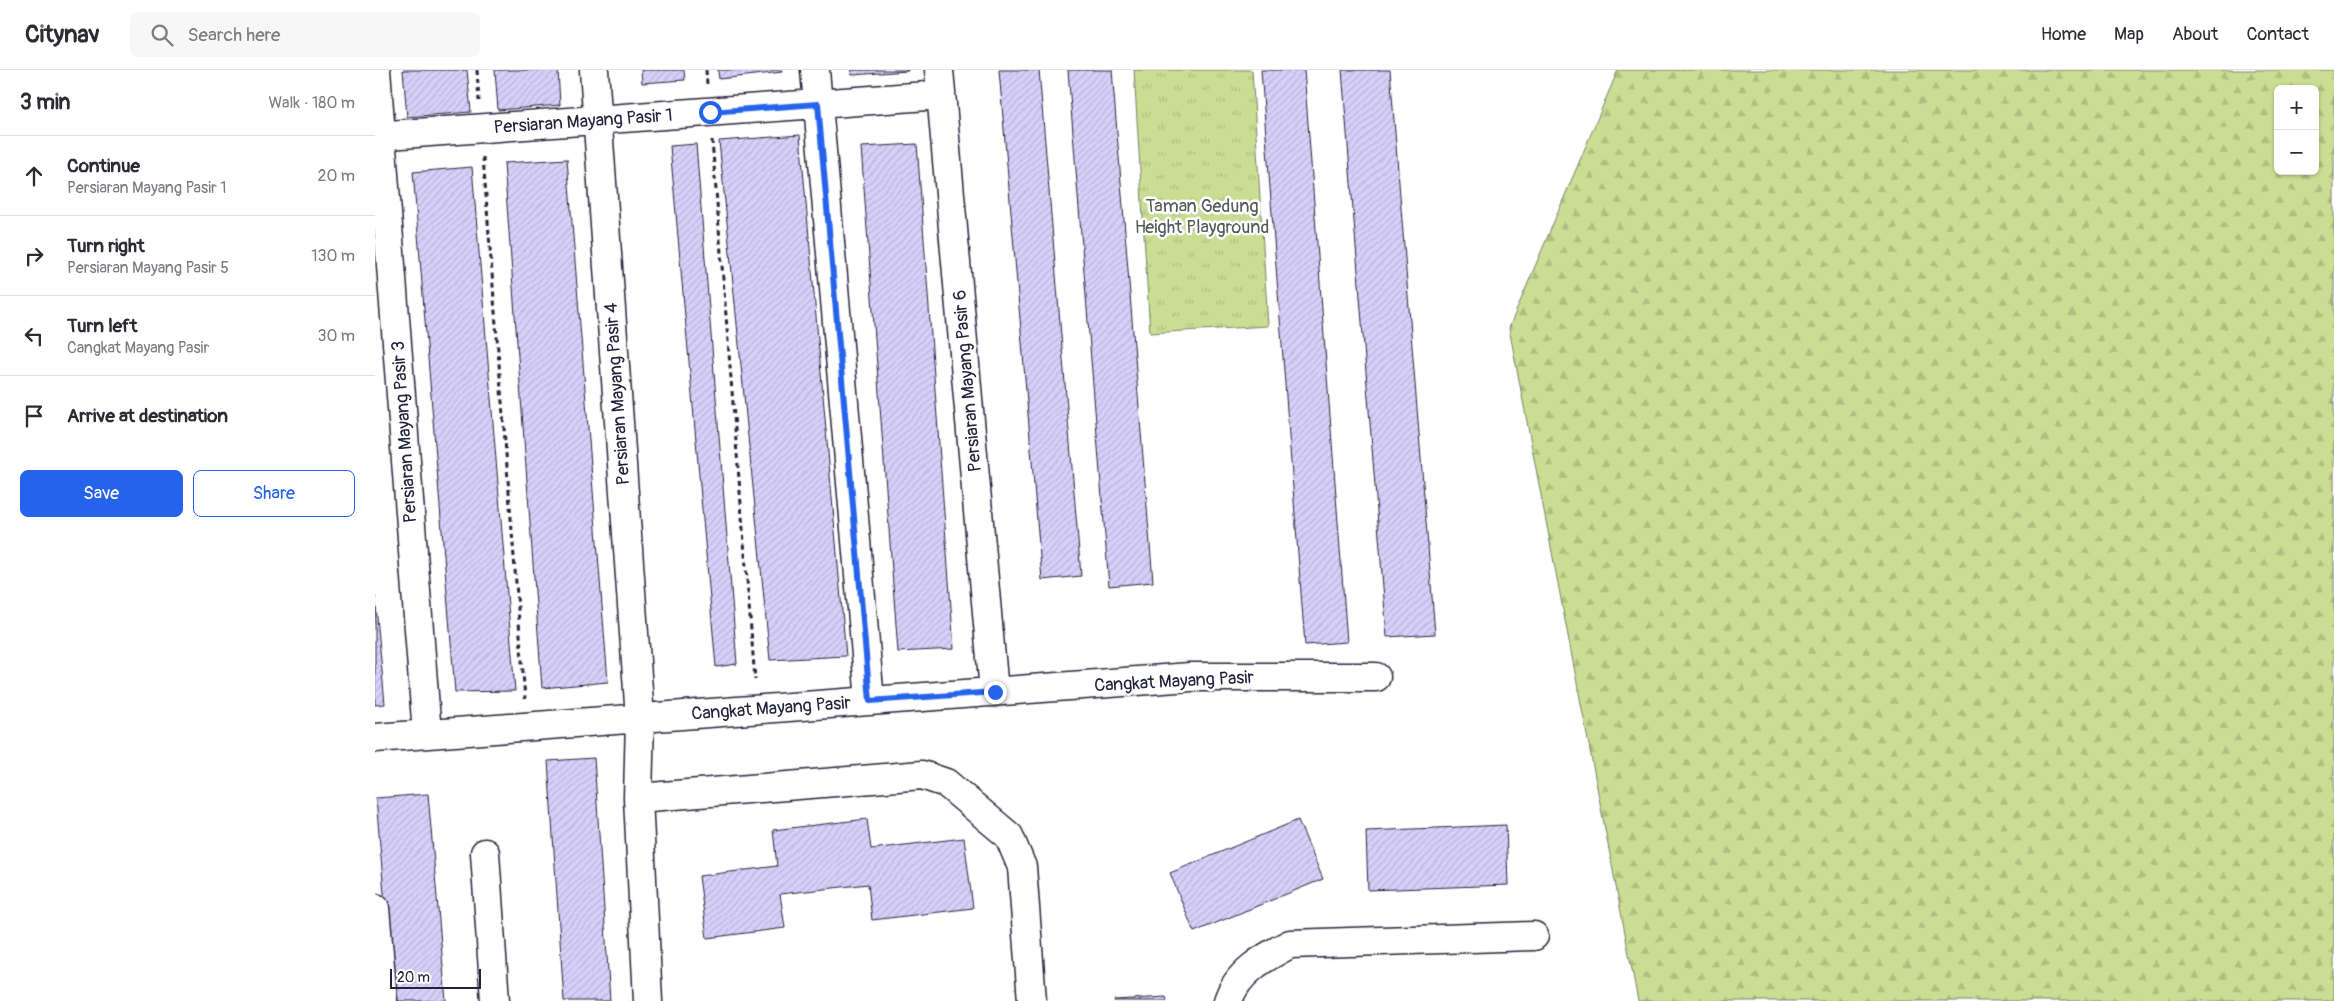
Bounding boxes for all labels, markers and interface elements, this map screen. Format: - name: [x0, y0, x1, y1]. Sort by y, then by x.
- search box: [130, 12, 480, 57]
- text: Citynav: [25, 20, 100, 49]
- icon: search: [148, 21, 176, 49]
- text: Search here: [188, 23, 280, 47]
- text: Home: [2041, 23, 2086, 46]
- text: Map: [2114, 23, 2144, 46]
- text: About: [2172, 23, 2218, 46]
- text: Contact: [2246, 23, 2309, 46]
- map controls: [2274, 85, 2319, 175]
- button: +: [2274, 85, 2319, 130]
- text: 3 min: [20, 89, 70, 116]
- text: Walk · 180 m: [268, 93, 355, 113]
- route start: [699, 101, 722, 124]
- street label: Persiaran Mayang Pasir 1: [493, 104, 673, 139]
- button: −: [2274, 130, 2319, 175]
- text: Continue: [67, 154, 140, 178]
- icon: ahead: [20, 162, 48, 190]
- text: 20 m: [317, 166, 355, 186]
- text: Persiaran Mayang Pasir 1: [67, 178, 226, 198]
- park label: Taman Gedung Height Playground: [1135, 195, 1269, 239]
- text: Turn right: [67, 234, 145, 258]
- icon: right: [20, 242, 48, 270]
- text: 130 m: [311, 246, 355, 266]
- text: Persiaran Mayang Pasir 5: [67, 258, 229, 278]
- street label: Persiaran Mayang Pasir 6: [948, 289, 987, 473]
- street label: Persiaran Mayang Pasir 4: [600, 301, 635, 486]
- text: Turn left: [67, 314, 137, 338]
- icon: left: [20, 322, 48, 350]
- text: 30 m: [317, 326, 355, 346]
- text: Cangkat Mayang Pasir: [67, 338, 209, 358]
- street label: Persiaran Mayang Pasir 3: [387, 340, 422, 524]
- icon: arrive: [20, 402, 48, 430]
- text: Arrive at destination: [67, 404, 228, 428]
- button: Save: [20, 470, 183, 517]
- button: Share: [193, 470, 355, 517]
- street label: Cangkat Mayang Pasir: [1094, 666, 1255, 697]
- route end: [984, 681, 1007, 704]
- street label: Cangkat Mayang Pasir: [690, 691, 852, 726]
- scale bar: [390, 966, 481, 989]
- text: 20 m: [397, 969, 430, 986]

